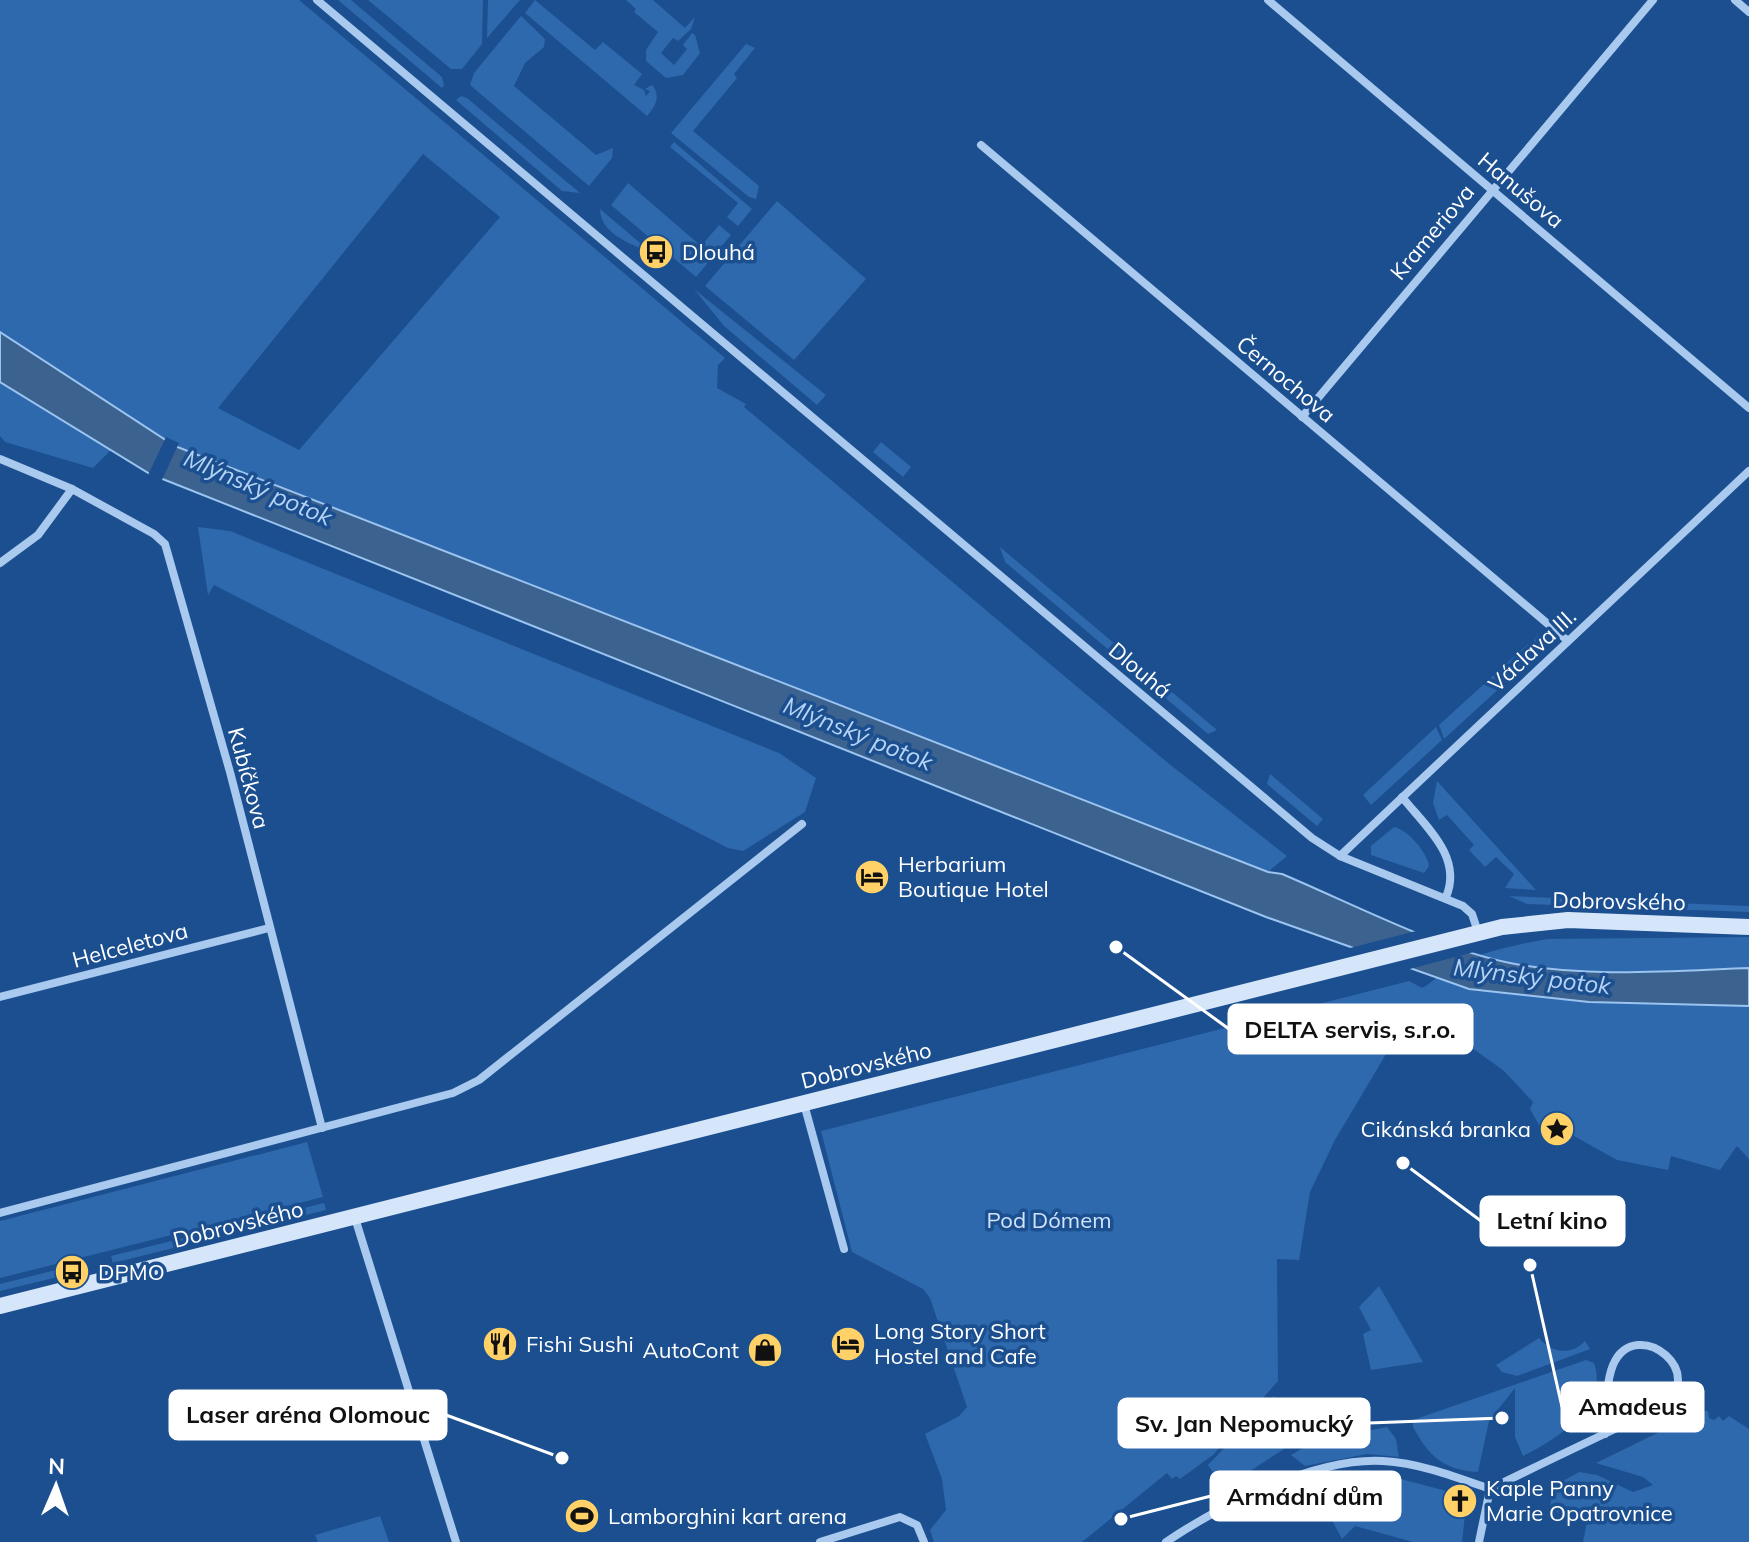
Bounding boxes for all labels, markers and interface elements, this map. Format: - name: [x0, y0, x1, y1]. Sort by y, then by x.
- street label: Hanušova: [1472, 146, 1570, 234]
- street label: Krameriova: [1384, 178, 1480, 286]
- bus stop icon: Dlouhá: [637, 233, 675, 271]
- place label: Dlouhá: [682, 238, 755, 266]
- street label: Černochova: [1231, 330, 1341, 428]
- water label: Mlýnský potok: [180, 442, 338, 532]
- street label: Václava III.: [1482, 602, 1582, 698]
- street label: Dlouhá: [1103, 636, 1177, 704]
- water label: Mlýnský potok: [779, 690, 938, 777]
- street label: Kubíčkova: [222, 724, 276, 832]
- place label: Herbarium Boutique Hotel: [898, 850, 1049, 903]
- hotel icon: Herbarium Boutique Hotel: [853, 858, 891, 896]
- street label: Dobrovského: [1552, 886, 1686, 916]
- street label: Helceletova: [69, 916, 191, 974]
- water label: Mlýnský potok: [1452, 951, 1613, 1001]
- callout: DELTA servis, s.r.o.: [1229, 1005, 1472, 1053]
- text: DELTA servis, s.r.o.: [1244, 1014, 1456, 1044]
- street label: Dobrovského: [798, 1035, 934, 1095]
- place icon: Cikánská branka: [1538, 1110, 1576, 1148]
- place label: Cikánská branka: [1361, 1115, 1531, 1143]
- street label: Dobrovského: [170, 1194, 306, 1254]
- callout: Letní kino: [1481, 1197, 1624, 1245]
- text: Letní kino: [1496, 1205, 1608, 1235]
- park label: Pod Dómem: [987, 1206, 1111, 1234]
- bus stop icon: DPMO: [53, 1253, 91, 1291]
- place label: DPMO: [98, 1258, 165, 1286]
- place label: Long Story Short Hostel and Cafe: [874, 1317, 1046, 1370]
- restaurant icon: Fishi Sushi: [481, 1325, 519, 1363]
- hotel icon: Long Story Short Hostel and Cafe: [829, 1325, 867, 1363]
- place label: Fishi Sushi: [526, 1330, 634, 1358]
- shop icon: AutoCont: [746, 1331, 784, 1369]
- place label: AutoCont: [643, 1336, 739, 1364]
- callout: Amadeus: [1562, 1383, 1703, 1431]
- callout: Laser aréna Olomouc: [170, 1391, 446, 1439]
- text: Amadeus: [1579, 1391, 1687, 1421]
- text: Laser aréna Olomouc: [186, 1399, 430, 1429]
- callout: Sv. Jan Nepomucký: [1119, 1399, 1369, 1447]
- text: Sv. Jan Nepomucký: [1135, 1408, 1354, 1438]
- north arrow: [16, 1446, 96, 1526]
- text: N: [48, 1452, 65, 1480]
- callout: Armádní dům: [1211, 1472, 1400, 1520]
- place label: Kaple Panny Marie Opatrovnice: [1486, 1474, 1673, 1527]
- text: Armádní dům: [1227, 1481, 1383, 1511]
- church icon: Kaple Panny Marie Opatrovnice: [1441, 1482, 1479, 1520]
- sports icon: Lamborghini kart arena: [563, 1497, 601, 1535]
- place label: Lamborghini kart arena: [608, 1502, 847, 1530]

